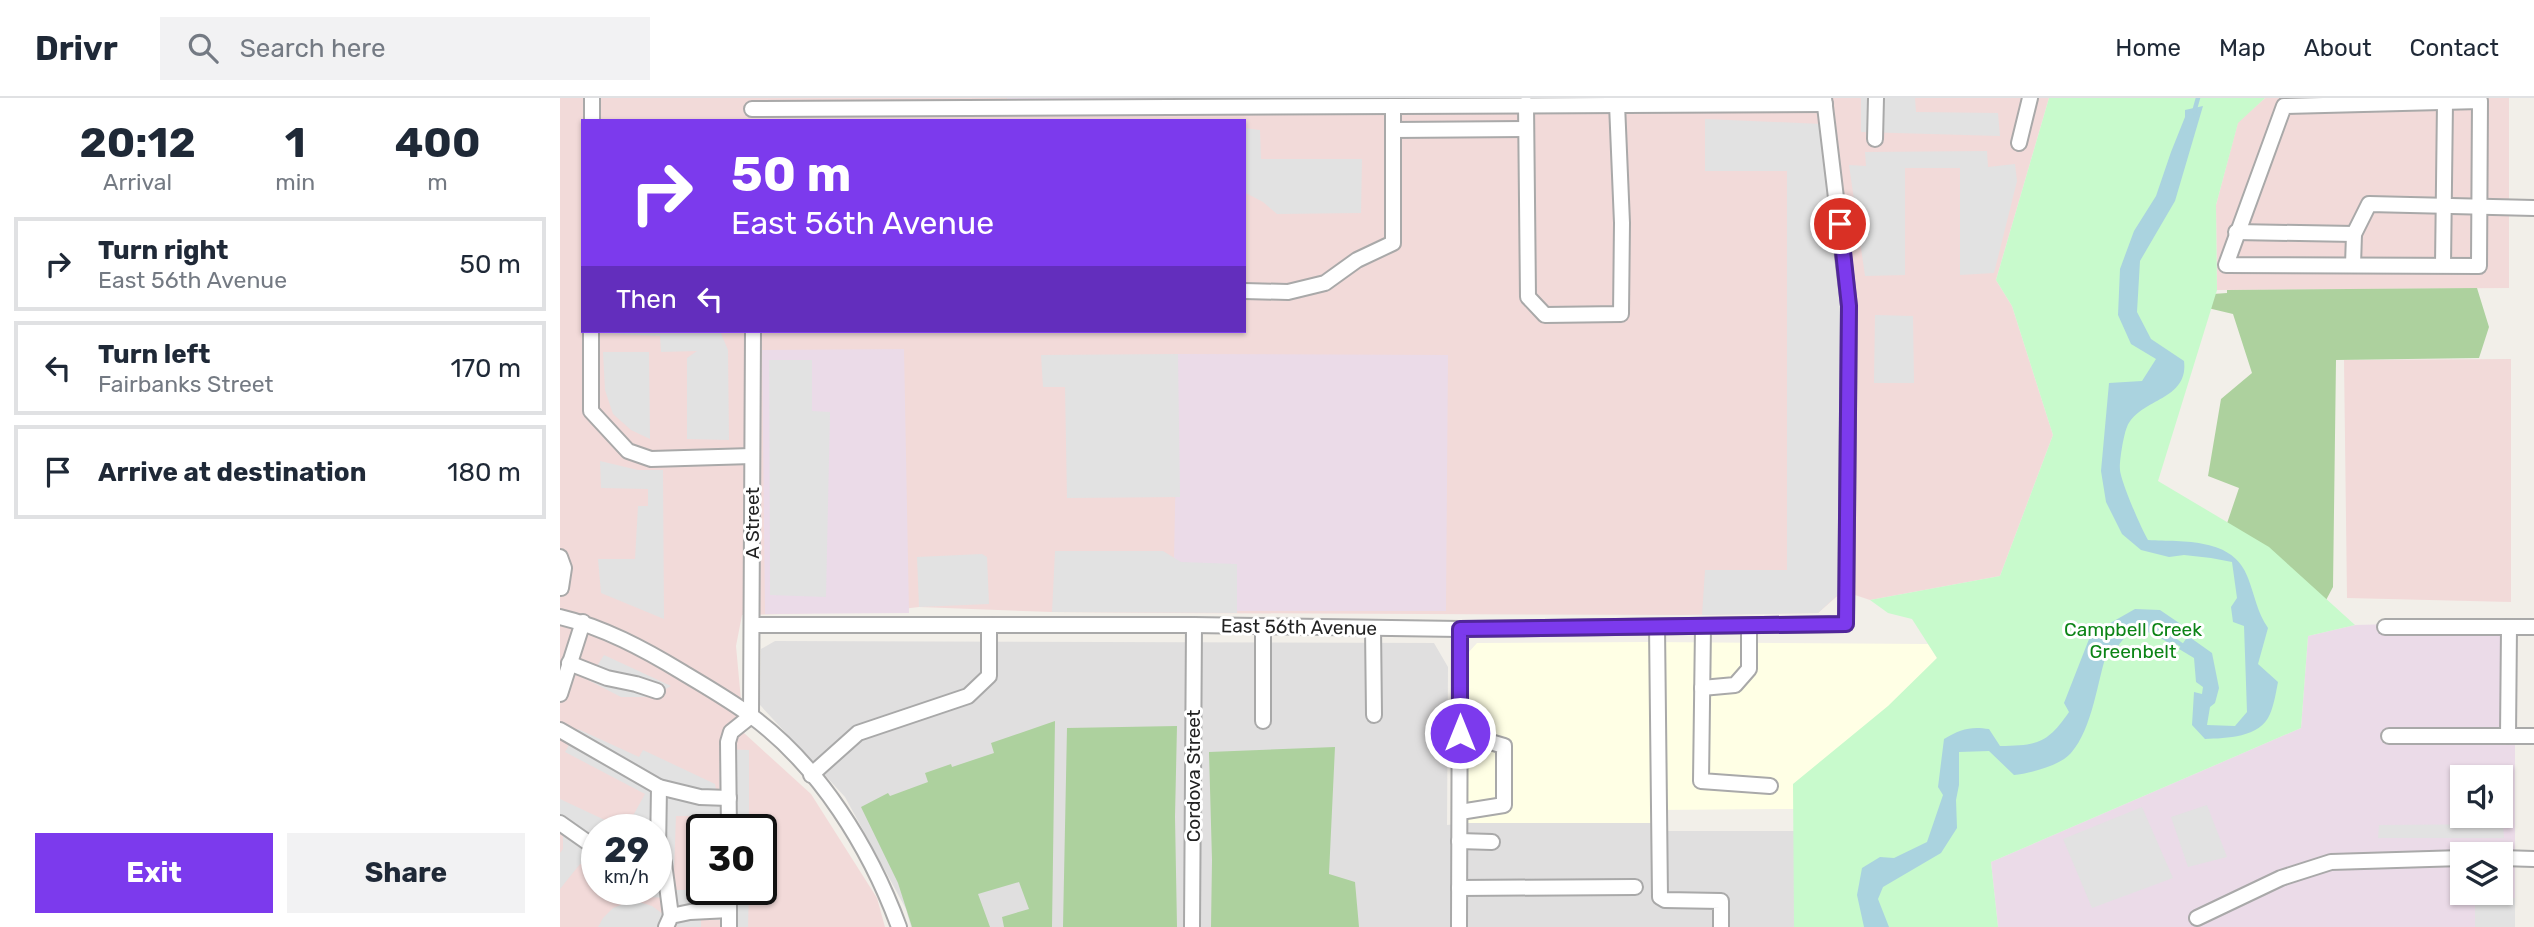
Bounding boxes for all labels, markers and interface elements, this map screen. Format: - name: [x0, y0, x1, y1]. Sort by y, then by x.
- search box: [160, 17, 650, 80]
- text: Drivr: [35, 29, 118, 68]
- icon: search: [184, 29, 222, 67]
- text: Search here: [240, 33, 386, 64]
- text: Home: [2115, 34, 2181, 62]
- text: Map: [2219, 34, 2266, 62]
- text: About: [2304, 34, 2372, 62]
- text: Contact: [2410, 34, 2499, 62]
- text: 20:12: [79, 118, 196, 168]
- text: 1: [285, 118, 306, 168]
- text: 400: [395, 118, 480, 168]
- text: 50 m: [731, 145, 851, 203]
- icon: right: [616, 147, 707, 238]
- text: Arrival: [103, 168, 172, 196]
- text: min: [275, 168, 315, 196]
- text: m: [427, 168, 448, 196]
- pin: [1810, 194, 1870, 254]
- text: East 56th Avenue: [731, 204, 994, 242]
- icon: arrive: [1821, 205, 1859, 243]
- text: Turn right: [98, 235, 228, 266]
- icon: right: [39, 245, 77, 283]
- text: 50 m: [460, 249, 521, 280]
- text: East 56th Avenue: [98, 266, 287, 294]
- icon: left: [691, 280, 729, 318]
- text: Then: [616, 284, 677, 315]
- text: Turn left: [98, 339, 210, 370]
- icon: left: [39, 349, 77, 387]
- text: 170 m: [451, 353, 521, 384]
- text: Fairbanks Street: [98, 370, 274, 398]
- icon: arrive: [39, 453, 77, 491]
- text: Arrive at destination: [98, 457, 366, 488]
- text: 180 m: [447, 457, 521, 488]
- street label: A Street: [741, 487, 764, 559]
- street label: East 56th Avenue: [1221, 614, 1377, 640]
- park label: Campbell Creek Greenbelt: [2064, 618, 2202, 663]
- position arrow: [1423, 696, 1497, 770]
- street label: Cordova Street: [1182, 709, 1205, 842]
- map controls: [2450, 765, 2513, 905]
- button: sound: [2450, 765, 2513, 828]
- speed limit sign: 30: [686, 814, 777, 905]
- text: 29: [604, 829, 649, 871]
- button: Exit: [35, 833, 273, 913]
- button: Share: [287, 833, 525, 913]
- button: layers: [2450, 842, 2513, 905]
- text: km/h: [604, 866, 649, 888]

